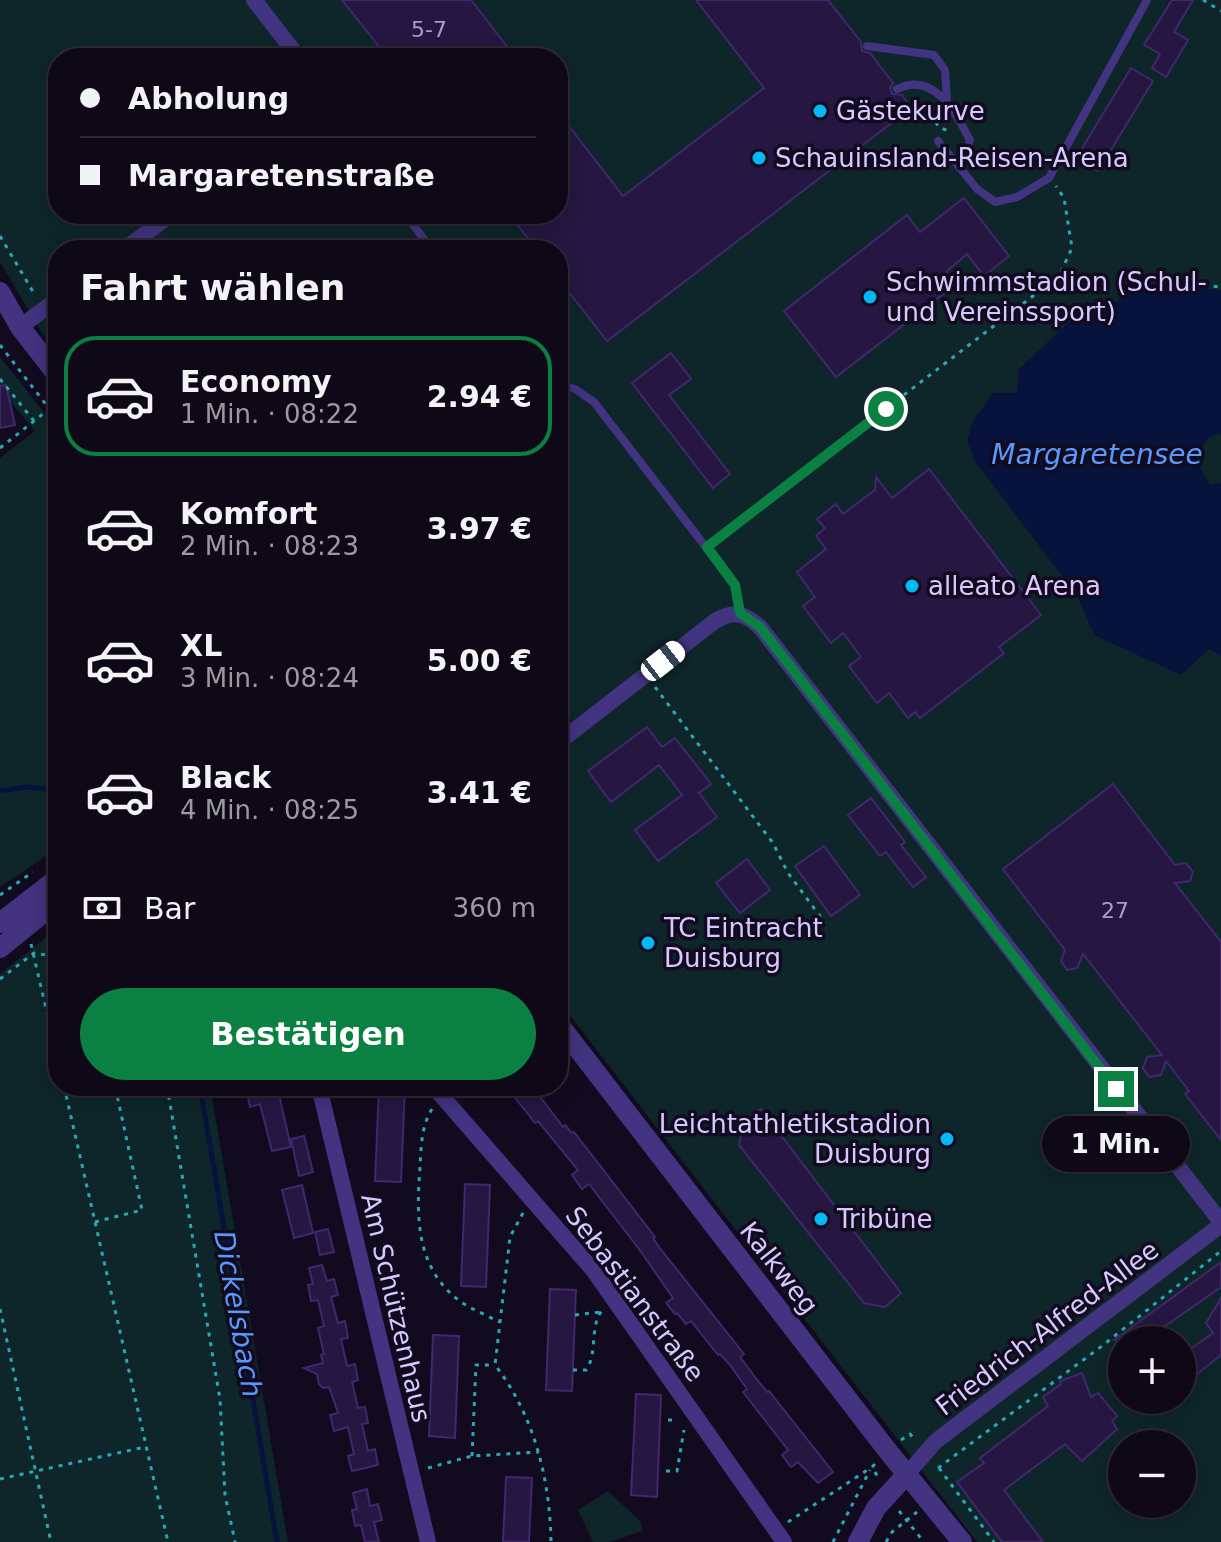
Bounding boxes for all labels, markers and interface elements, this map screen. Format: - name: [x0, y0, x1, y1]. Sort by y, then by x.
- house number: 5-7: [411, 17, 447, 42]
- text: Abholung: [128, 81, 289, 116]
- place label: Gästekurve: [836, 96, 985, 126]
- marker: Gästekurve: [811, 102, 829, 120]
- place label: Schauinsland-Reisen-Arena: [775, 143, 1129, 173]
- marker: Schauinsland-Reisen-Arena: [750, 149, 768, 167]
- text: Margaretenstraße: [128, 158, 435, 193]
- text: Fahrt wählen: [80, 267, 345, 308]
- place label: Schwimmstadion (Schul- und Vereinssport): [886, 267, 1207, 327]
- marker: Schwimmstadion (Schul- und Vereinssport): [861, 288, 879, 306]
- icon: car: [84, 360, 156, 432]
- text: Economy: [180, 364, 332, 399]
- text: 2.94 €: [427, 379, 532, 414]
- route start: [868, 391, 904, 427]
- text: 1 Min. · 08:22: [180, 399, 359, 429]
- water label: Margaretensee: [991, 438, 1203, 471]
- icon: car: [84, 492, 156, 564]
- text: Komfort: [180, 496, 317, 531]
- text: 3.97 €: [427, 511, 532, 546]
- text: 2 Min. · 08:23: [180, 531, 359, 561]
- place label: alleato Arena: [928, 571, 1101, 601]
- marker: alleato Arena: [903, 577, 921, 595]
- icon: car: [84, 624, 156, 696]
- text: XL: [180, 628, 222, 663]
- car: [637, 637, 689, 685]
- text: 5.00 €: [427, 643, 532, 678]
- text: 3 Min. · 08:24: [180, 663, 359, 693]
- icon: car: [84, 756, 156, 828]
- text: Black: [180, 760, 271, 795]
- text: 3.41 €: [427, 775, 532, 810]
- text: 4 Min. · 08:25: [180, 795, 359, 825]
- icon: cash: [80, 886, 124, 930]
- text: Bar: [144, 891, 195, 926]
- text: 360 m: [453, 893, 536, 923]
- house number: 27: [1101, 898, 1129, 923]
- place label: TC Eintracht Duisburg: [663, 913, 823, 973]
- marker: TC Eintracht Duisburg: [639, 934, 657, 952]
- button: Bestätigen: [80, 988, 536, 1080]
- route end: [1098, 1071, 1134, 1107]
- place label: Leichtathletikstadion Duisburg: [659, 1109, 931, 1169]
- callout: 1 Min.: [1042, 1117, 1190, 1173]
- text: 1 Min.: [1071, 1129, 1161, 1159]
- marker: Leichtathletikstadion Duisburg: [938, 1130, 956, 1148]
- street label: Am Schützenhaus: [355, 1191, 437, 1425]
- street label: Sebastianstraße: [560, 1201, 710, 1387]
- place label: Tribüne: [836, 1204, 932, 1234]
- marker: Tribüne: [812, 1210, 830, 1228]
- street label: Kalkweg: [734, 1216, 824, 1320]
- water label: Dickelsbach: [207, 1228, 269, 1400]
- street label: Friedrich-Alfred-Allee: [930, 1235, 1164, 1421]
- map controls: [1108, 1326, 1196, 1518]
- button: +: [1108, 1326, 1196, 1414]
- button: −: [1108, 1430, 1196, 1518]

